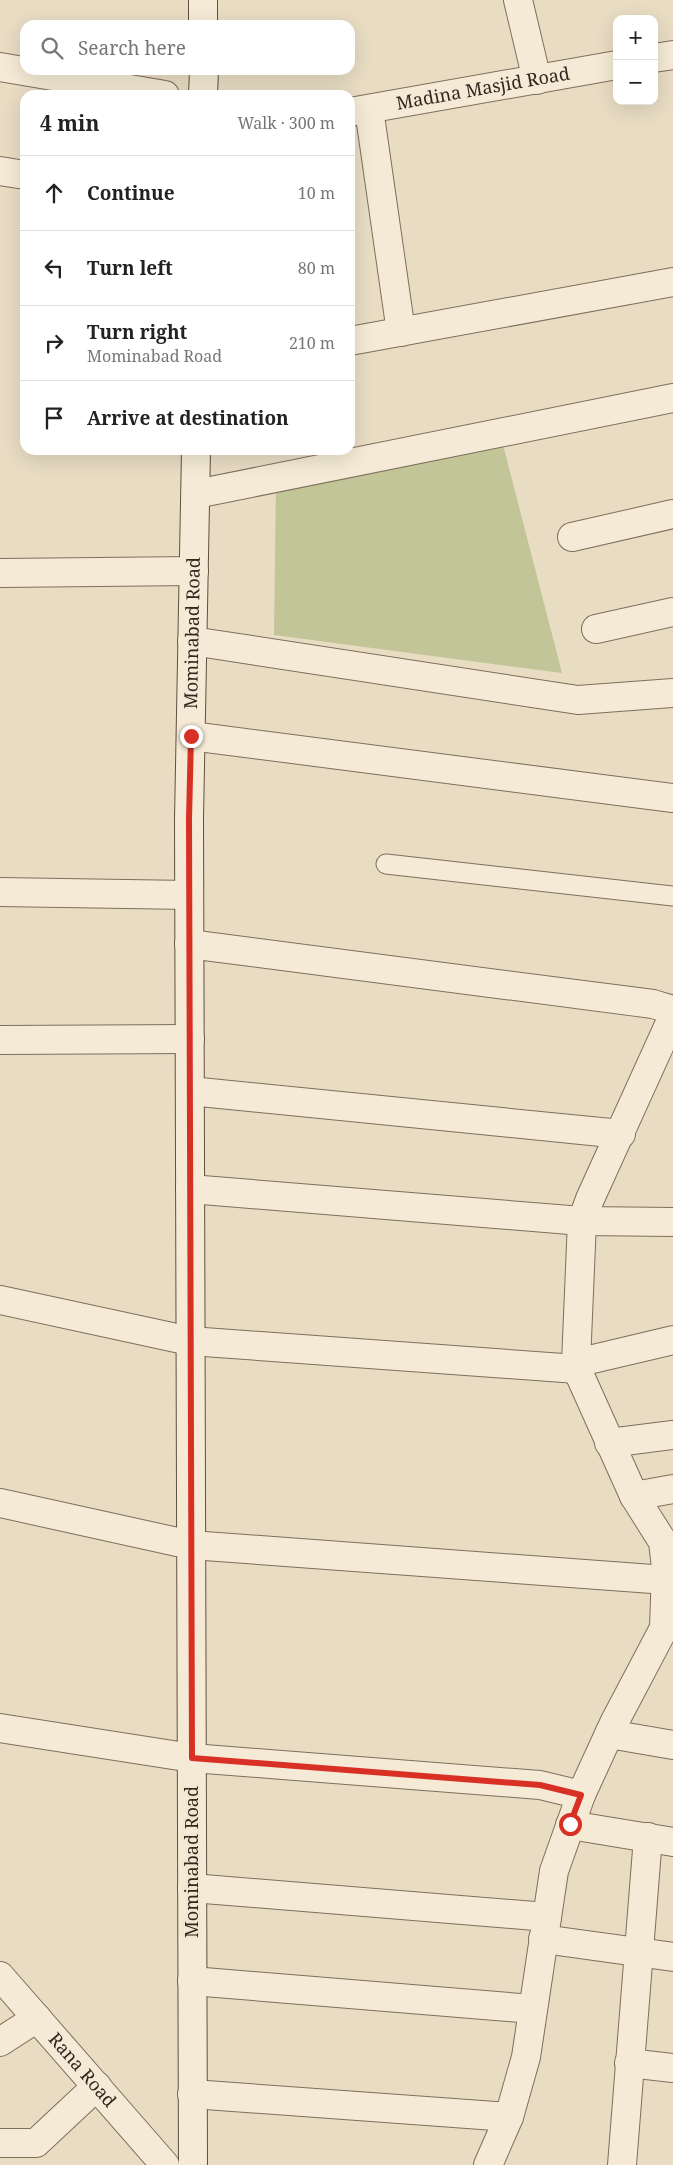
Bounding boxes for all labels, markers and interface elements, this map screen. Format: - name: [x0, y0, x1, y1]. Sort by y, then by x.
- map controls: [613, 15, 658, 105]
- button: +: [613, 15, 658, 60]
- search box: [20, 20, 355, 75]
- icon: search: [38, 34, 66, 62]
- text: Search here: [78, 35, 186, 61]
- button: −: [613, 60, 658, 105]
- street label: Madina Masjid Road: [394, 61, 571, 115]
- text: 4 min: [40, 109, 99, 137]
- text: Walk · 300 m: [238, 112, 335, 134]
- icon: ahead: [40, 179, 68, 207]
- text: Continue: [87, 180, 175, 206]
- text: 10 m: [298, 182, 335, 204]
- icon: left: [40, 254, 68, 282]
- text: Turn left: [87, 255, 173, 281]
- text: 80 m: [298, 257, 335, 279]
- text: Turn right: [87, 319, 187, 345]
- icon: right: [40, 329, 68, 357]
- text: 210 m: [289, 332, 335, 354]
- text: Mominabad Road: [87, 345, 222, 367]
- icon: arrive: [40, 404, 68, 432]
- text: Arrive at destination: [87, 405, 289, 431]
- street label: Mominabad Road: [178, 557, 205, 709]
- route end: [180, 725, 203, 748]
- street label: Mominabad Road: [179, 1786, 203, 1938]
- route start: [559, 1813, 582, 1836]
- street label: Rana Road: [44, 2027, 122, 2112]

